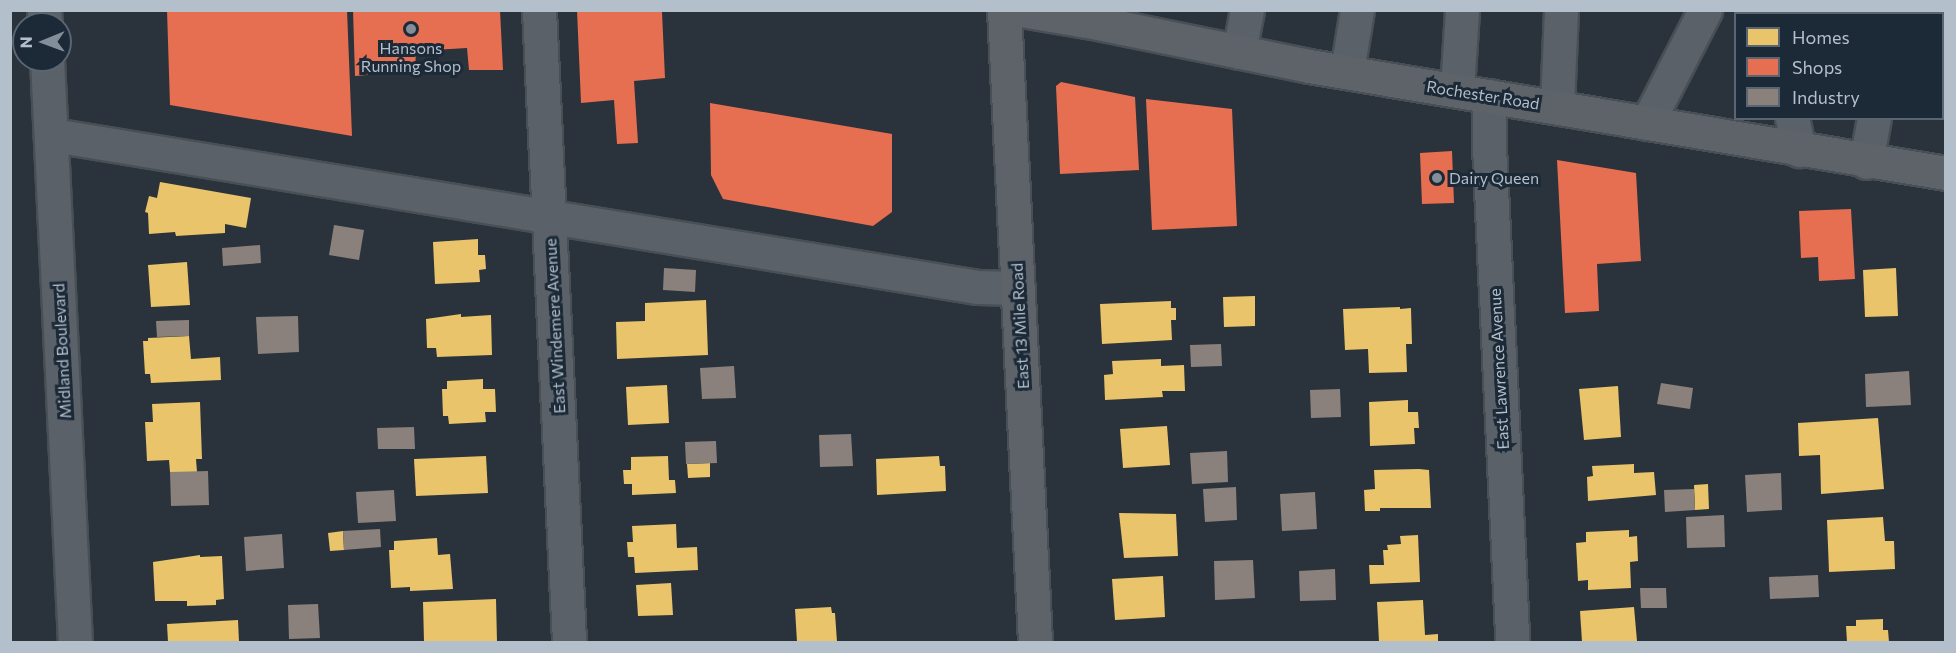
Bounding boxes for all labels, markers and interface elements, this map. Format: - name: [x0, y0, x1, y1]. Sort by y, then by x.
- north arrow: [12, 12, 72, 72]
- legend: [1734, 12, 1944, 120]
- marker: Hansons Running Shop: [404, 22, 418, 36]
- text: Homes: [1792, 26, 1850, 48]
- text: N: [16, 36, 35, 48]
- place label: Hansons Running Shop: [361, 38, 461, 76]
- text: Shops: [1792, 56, 1842, 78]
- street label: Rochester Road: [1425, 77, 1541, 113]
- text: Industry: [1792, 86, 1860, 108]
- place label: Dairy Queen: [1449, 168, 1539, 188]
- marker: Dairy Queen: [1430, 171, 1444, 185]
- street label: East Windemere Avenue: [541, 238, 569, 414]
- street label: East 13 Mile Road: [1007, 263, 1033, 389]
- street label: Midland Boulevard: [49, 283, 75, 419]
- street label: East Lawrence Avenue: [1485, 288, 1513, 450]

